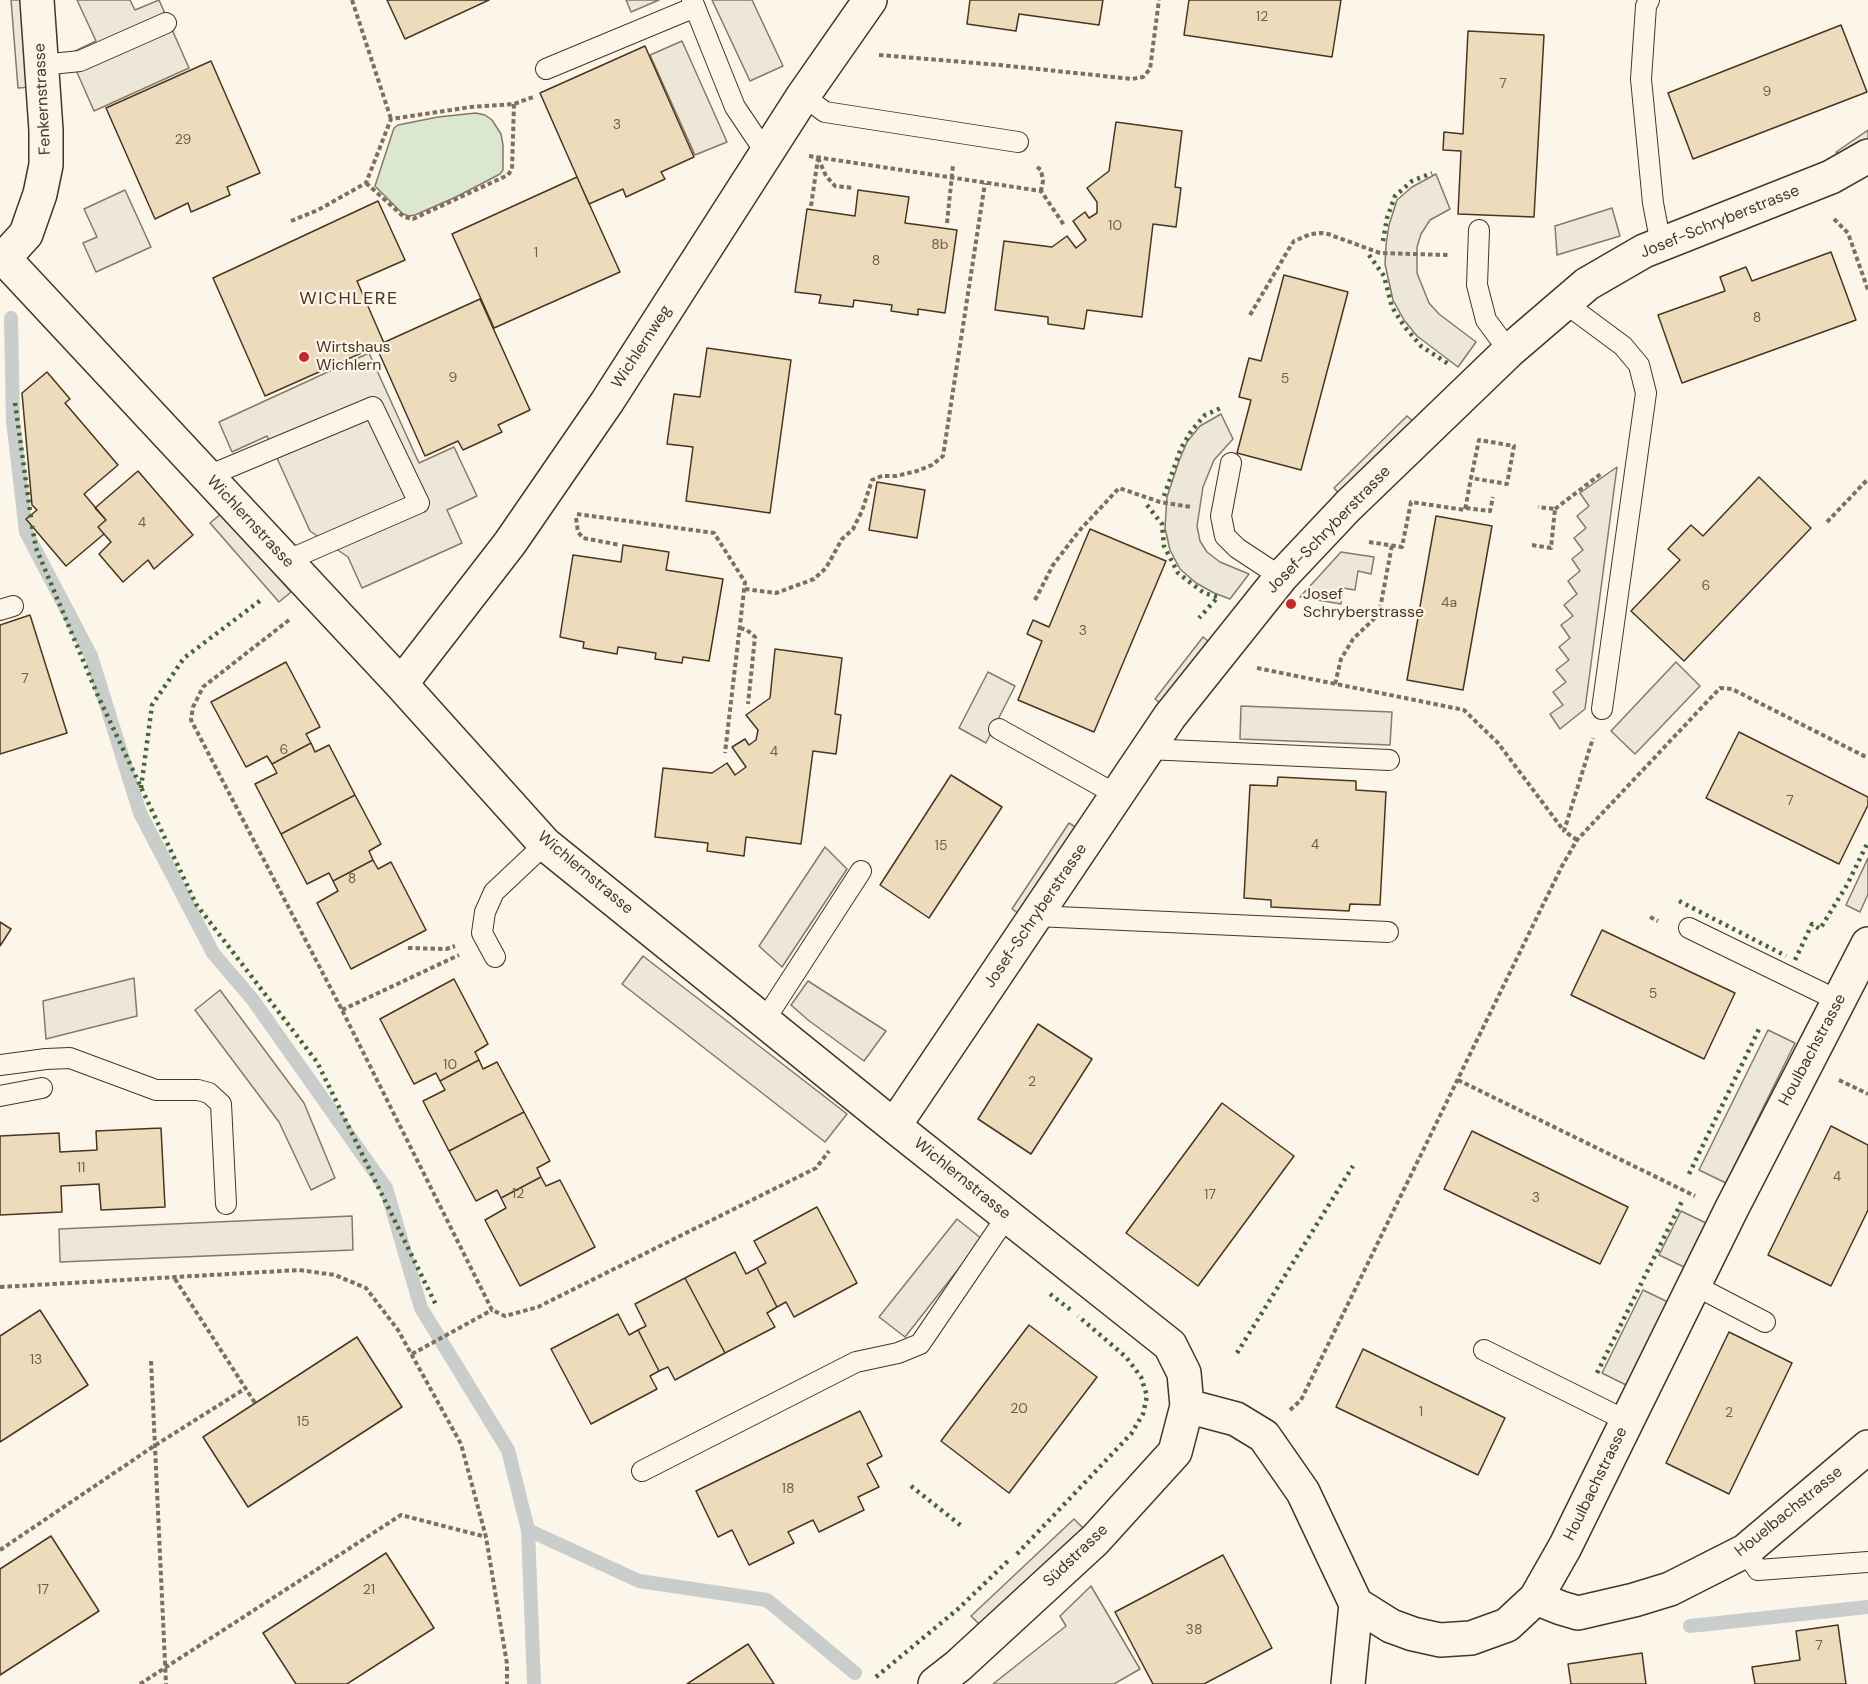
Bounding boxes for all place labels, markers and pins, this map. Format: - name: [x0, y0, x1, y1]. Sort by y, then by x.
- place label: Wirtshaus Wichlern: [316, 338, 391, 376]
- marker: Wirtshaus Wichlern: [297, 350, 311, 364]
- place label: Josef Schryberstrasse: [1303, 585, 1424, 623]
- marker: Josef Schryberstrasse: [1284, 597, 1298, 611]

